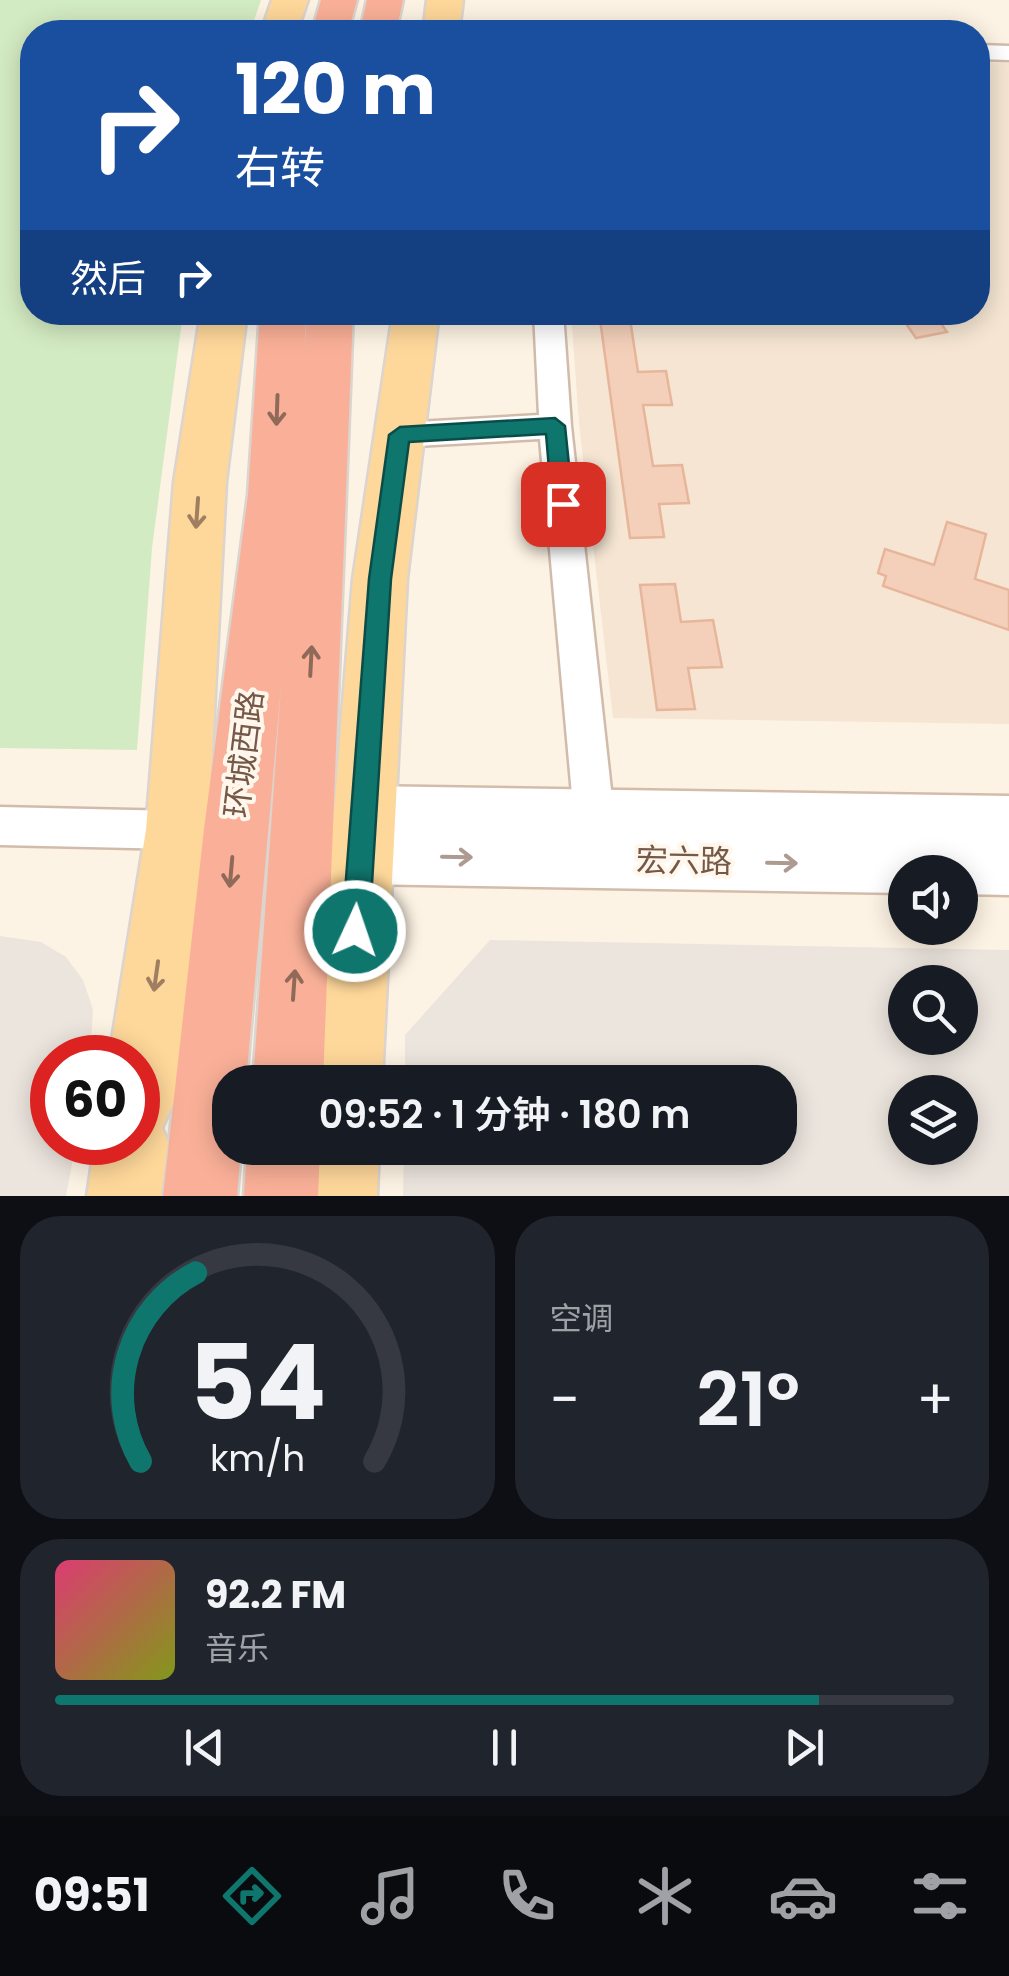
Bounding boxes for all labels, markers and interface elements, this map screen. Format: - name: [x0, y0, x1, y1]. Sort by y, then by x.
- text: 120 m: [235, 40, 436, 139]
- icon: right: [70, 60, 200, 190]
- text: 右转: [235, 137, 325, 200]
- icon: right: [166, 250, 221, 305]
- text: 然后: [70, 252, 146, 305]
- one-way arrow: [268, 393, 287, 425]
- pin: [521, 462, 606, 547]
- icon: arrive: [536, 477, 591, 532]
- one-way arrow: [188, 497, 207, 529]
- one-way arrow: [302, 645, 321, 677]
- street label: 环城西路: [213, 688, 274, 820]
- street label: 宏六路: [636, 837, 732, 884]
- one-way arrow: [441, 848, 473, 867]
- one-way arrow: [766, 854, 798, 872]
- map controls: [888, 855, 978, 1165]
- button: sound: [888, 855, 978, 945]
- one-way arrow: [222, 856, 241, 888]
- position arrow: [303, 879, 407, 983]
- one-way arrow: [146, 959, 165, 992]
- button: search: [888, 965, 978, 1055]
- one-way arrow: [285, 970, 304, 1002]
- speed limit sign: 60: [30, 1035, 160, 1165]
- button: layers: [888, 1075, 978, 1165]
- text: 09:52 · 1 分钟 · 180 m: [319, 1088, 690, 1141]
- text: 空调: [550, 1296, 614, 1341]
- text: 54: [188, 1310, 326, 1455]
- text: 21°: [696, 1347, 800, 1452]
- text: −: [550, 1361, 580, 1438]
- text: +: [916, 1361, 954, 1438]
- text: km/h: [210, 1433, 305, 1484]
- text: 92.2 FM: [205, 1568, 346, 1621]
- text: 音乐: [205, 1626, 269, 1671]
- icon: previous: [177, 1720, 232, 1775]
- icon: pause: [477, 1720, 532, 1775]
- icon: next: [777, 1720, 832, 1775]
- icon: directions: [217, 1861, 287, 1931]
- icon: music: [355, 1861, 425, 1931]
- icon: phone: [492, 1861, 562, 1931]
- icon: climate: [630, 1861, 700, 1931]
- icon: car: [768, 1861, 838, 1931]
- icon: filters: [905, 1861, 975, 1931]
- text: 09:51: [34, 1864, 150, 1927]

